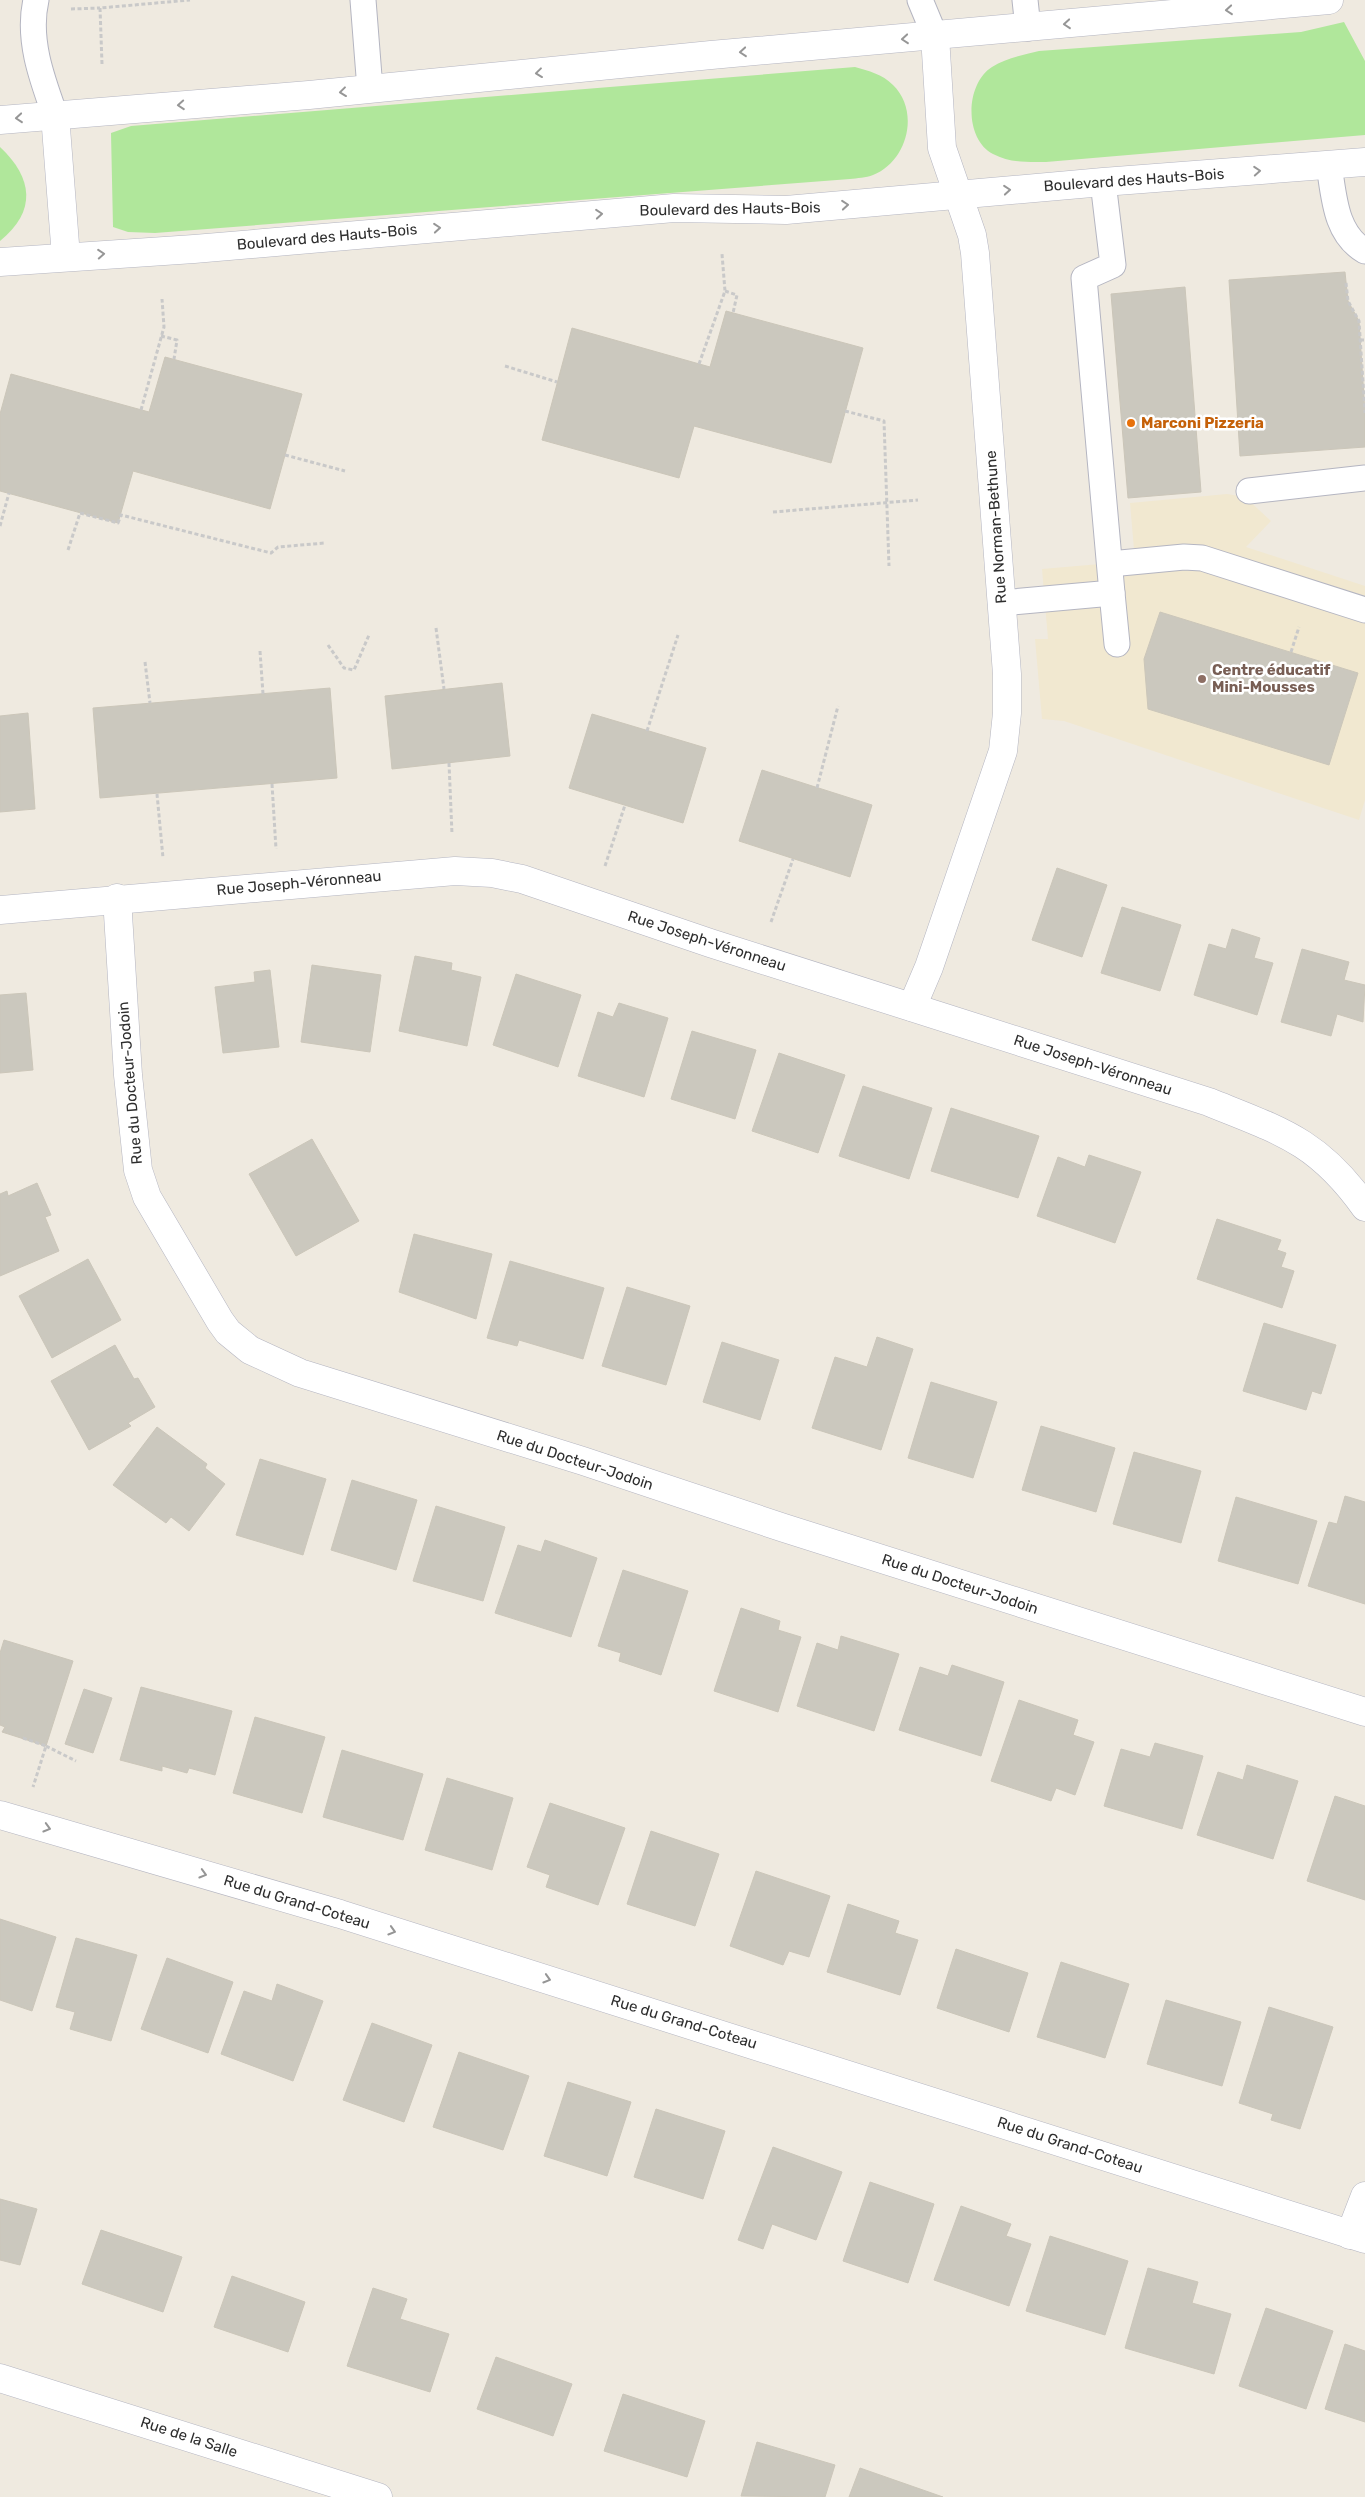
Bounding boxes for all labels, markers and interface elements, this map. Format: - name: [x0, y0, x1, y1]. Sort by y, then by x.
- one-way arrow: [1224, 4, 1232, 15]
- one-way arrow: [1063, 19, 1071, 30]
- one-way arrow: [901, 33, 909, 44]
- one-way arrow: [739, 47, 747, 58]
- one-way arrow: [535, 67, 543, 78]
- one-way arrow: [338, 86, 346, 97]
- one-way arrow: [177, 100, 185, 111]
- one-way arrow: [15, 113, 23, 124]
- street label: Boulevard des Hauts-Bois: [1043, 165, 1225, 195]
- one-way arrow: [1253, 165, 1261, 176]
- one-way arrow: [1003, 185, 1011, 196]
- street label: Boulevard des Hauts-Bois: [639, 198, 821, 220]
- one-way arrow: [841, 200, 849, 211]
- one-way arrow: [596, 209, 604, 220]
- street label: Boulevard des Hauts-Bois: [236, 220, 418, 254]
- one-way arrow: [434, 222, 442, 233]
- one-way arrow: [97, 249, 105, 260]
- place label: Marconi Pizzeria: [1141, 414, 1264, 432]
- marker: Marconi Pizzeria: [1125, 417, 1137, 429]
- street label: Rue Norman-Bethune: [982, 450, 1010, 604]
- place label: Centre éducatif Mini-Mousses: [1212, 661, 1331, 696]
- marker: Centre éducatif Mini-Mousses: [1196, 673, 1208, 685]
- street label: Rue Joseph-Véronneau: [216, 867, 382, 899]
- street label: Rue Joseph-Véronneau: [626, 907, 788, 975]
- street label: Rue du Docteur-Jodoin: [114, 1001, 146, 1165]
- street label: Rue Joseph-Véronneau: [1012, 1031, 1174, 1099]
- street label: Rue du Docteur-Jodoin: [494, 1426, 656, 1494]
- street label: Rue du Docteur-Jodoin: [879, 1550, 1041, 1618]
- one-way arrow: [42, 1823, 50, 1833]
- one-way arrow: [198, 1868, 206, 1878]
- street label: Rue du Grand-Coteau: [222, 1871, 372, 1933]
- one-way arrow: [387, 1925, 396, 1935]
- one-way arrow: [542, 1974, 551, 1984]
- street label: Rue du Grand-Coteau: [609, 1991, 759, 2053]
- street label: Rue du Grand-Coteau: [995, 2113, 1145, 2177]
- street label: Rue de la Salle: [138, 2413, 240, 2461]

